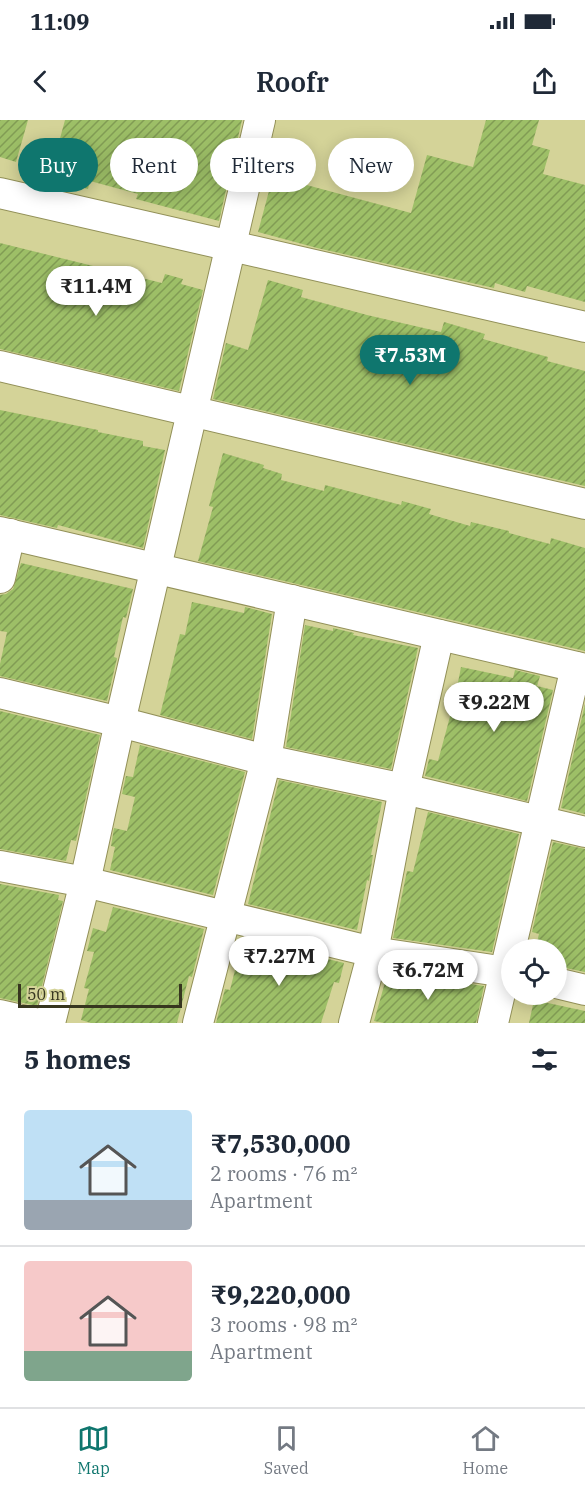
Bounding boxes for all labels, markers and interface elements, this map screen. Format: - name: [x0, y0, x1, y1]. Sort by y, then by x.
- text: 11:09: [30, 7, 89, 36]
- text: Roofr: [256, 64, 329, 99]
- icon: back: [24, 65, 57, 98]
- icon: share: [528, 65, 561, 98]
- chip: Buy: [18, 138, 98, 192]
- chip: Rent: [110, 138, 198, 192]
- chip: Filters: [210, 138, 316, 192]
- chip: New: [328, 138, 414, 192]
- pin: ₹11.4M: [47, 266, 145, 317]
- text: ₹11.4M: [60, 272, 132, 299]
- pin: ₹7.53M: [361, 335, 459, 386]
- text: ₹7.53M: [374, 341, 446, 368]
- pin: ₹9.22M: [445, 682, 543, 733]
- text: ₹9.22M: [458, 688, 530, 715]
- pin: ₹7.27M: [230, 936, 328, 987]
- map controls: [501, 939, 567, 1005]
- button: locate: [501, 939, 567, 1005]
- text: ₹7.27M: [243, 942, 315, 969]
- pin: ₹6.72M: [379, 950, 477, 1001]
- text: ₹6.72M: [392, 956, 464, 983]
- scale bar: [18, 981, 182, 1008]
- text: 50 m: [27, 984, 65, 1004]
- text: 5 homes: [24, 1042, 131, 1076]
- icon: filters: [528, 1043, 561, 1076]
- text: ₹7,530,000: [210, 1126, 351, 1160]
- icon: home: [72, 1134, 144, 1206]
- text: 2 rooms · 76 m²: [210, 1160, 357, 1187]
- text: Apartment: [210, 1187, 313, 1214]
- text: ₹9,220,000: [210, 1277, 351, 1311]
- icon: home: [72, 1285, 144, 1357]
- text: 3 rooms · 98 m²: [210, 1311, 357, 1338]
- text: Apartment: [210, 1338, 313, 1365]
- tab: Map: [77, 1422, 110, 1478]
- tab: Saved: [264, 1422, 309, 1478]
- tab: Home: [463, 1422, 508, 1478]

